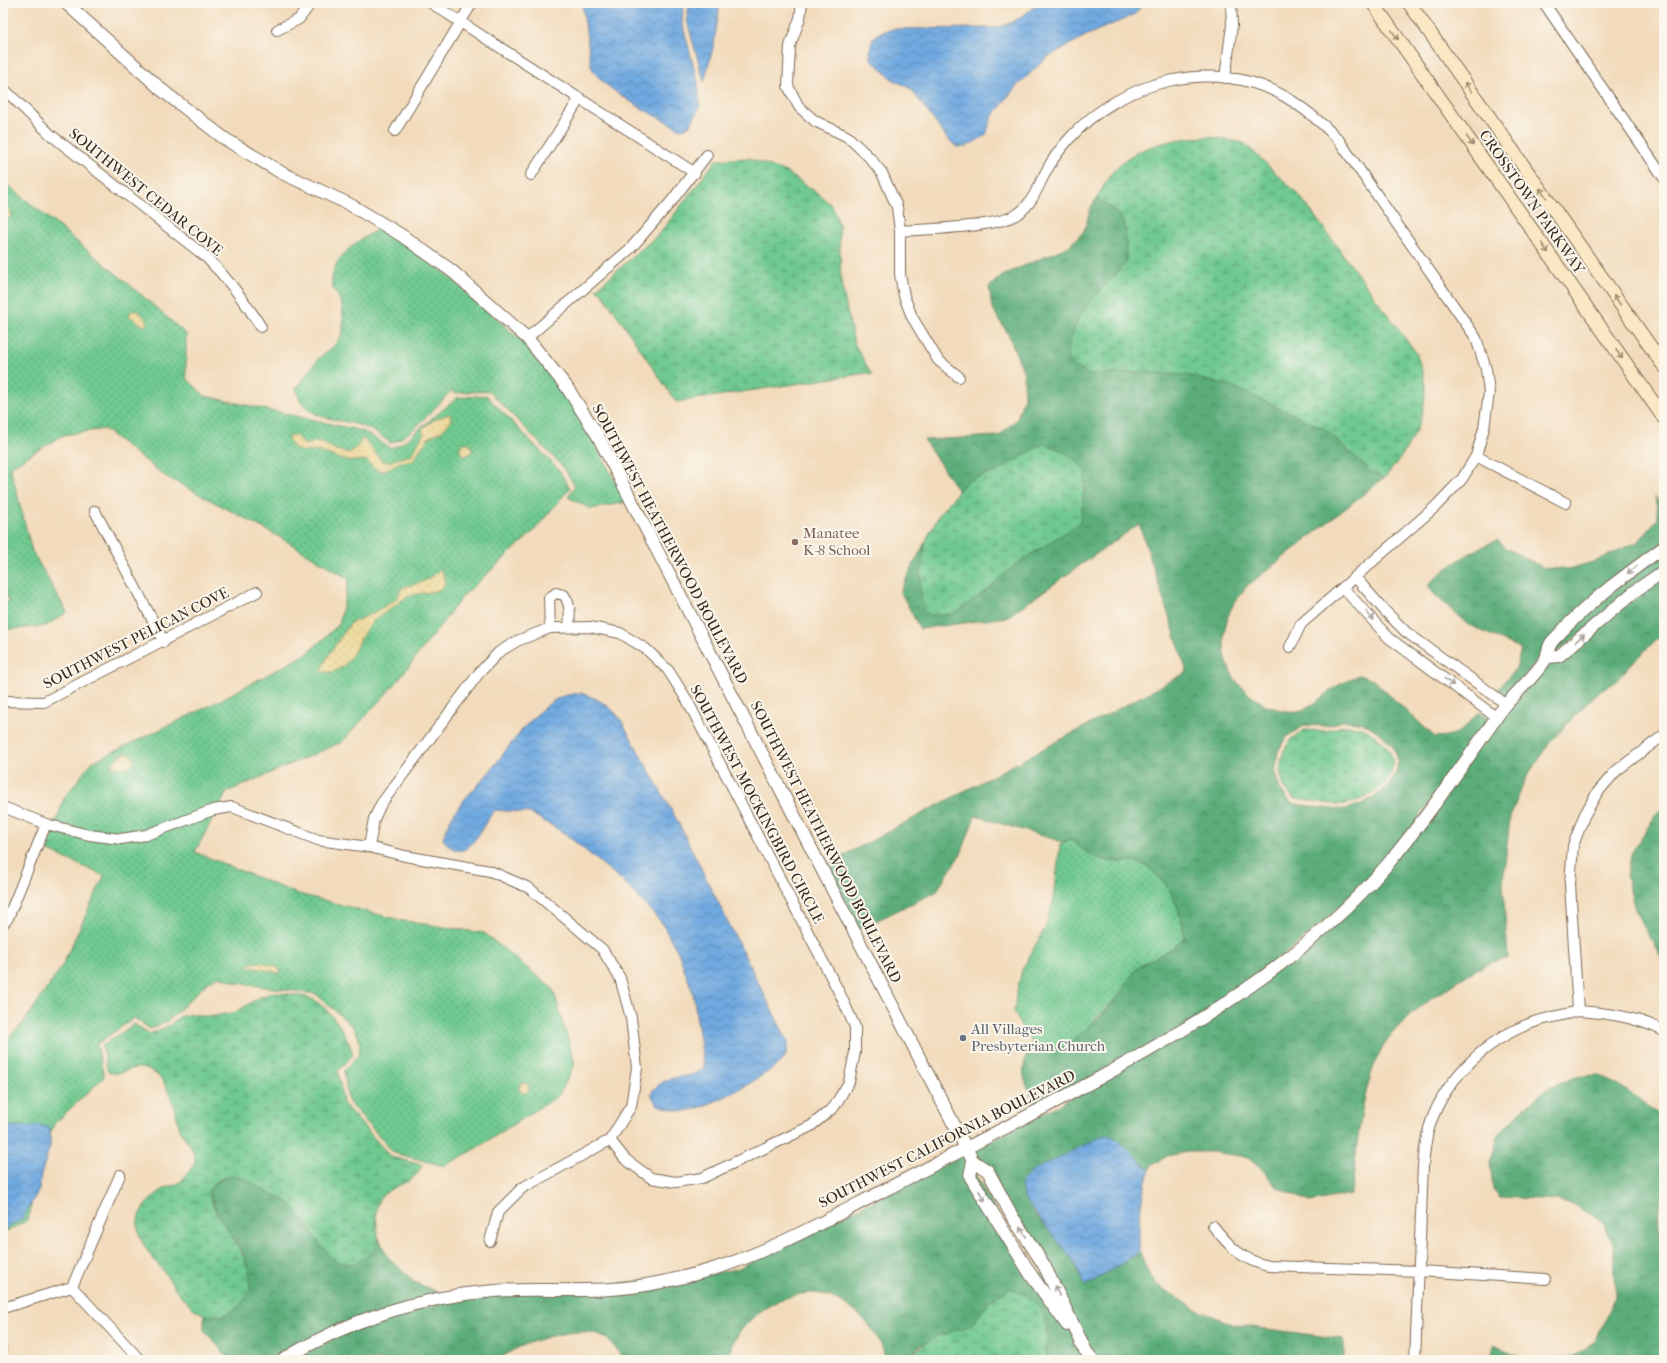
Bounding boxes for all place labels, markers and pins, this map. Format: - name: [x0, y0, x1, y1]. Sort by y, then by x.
- place label: Manatee K-8 School: [803, 524, 870, 559]
- marker: Manatee K-8 School: [790, 537, 800, 547]
- place label: All Villages Presbyterian Church: [970, 1020, 1106, 1055]
- marker: All Villages Presbyterian Church: [958, 1033, 968, 1043]

